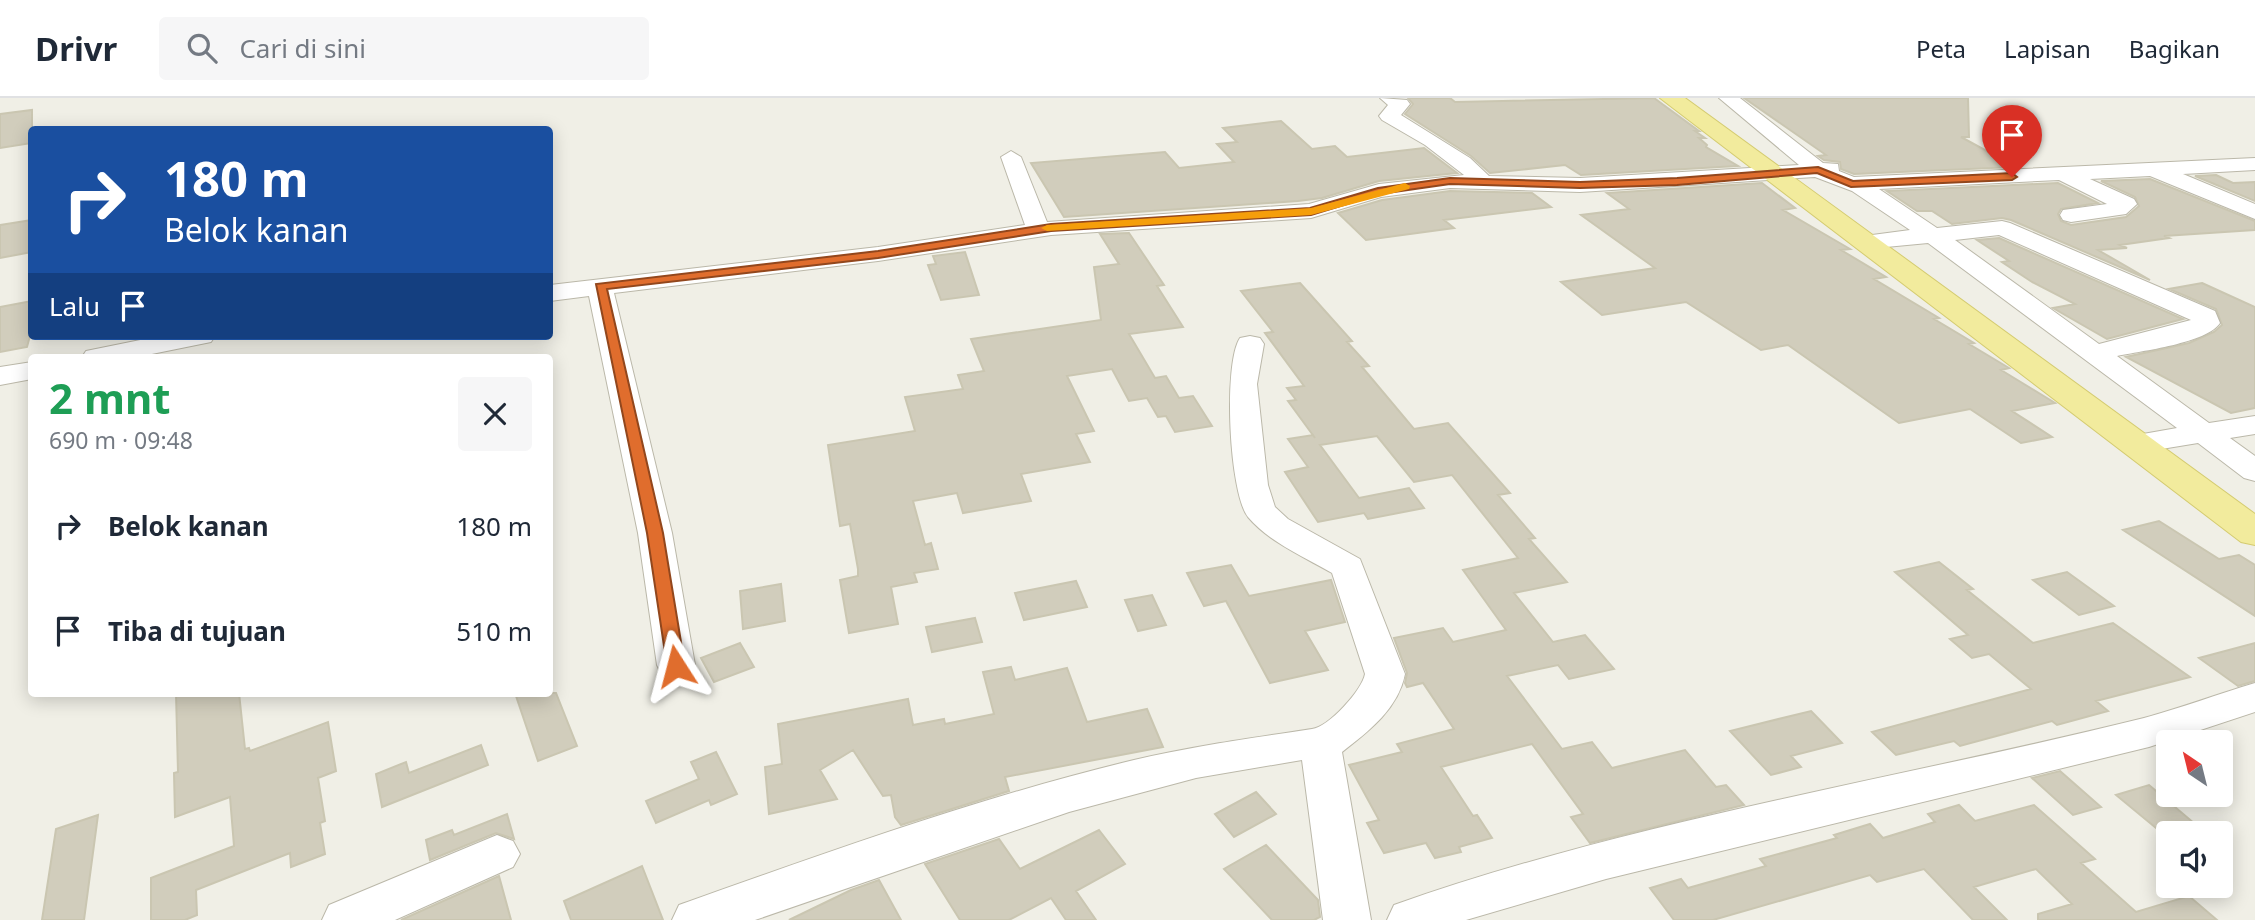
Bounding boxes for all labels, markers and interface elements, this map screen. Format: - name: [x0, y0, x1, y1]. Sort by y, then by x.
- search box: [159, 17, 649, 80]
- text: Drivr: [35, 26, 117, 71]
- icon: search: [183, 29, 221, 67]
- text: Cari di sini: [239, 30, 366, 66]
- text: Peta: [1916, 32, 1966, 65]
- text: Lapisan: [2004, 32, 2091, 65]
- text: Bagikan: [2129, 32, 2220, 65]
- pin: [1982, 105, 2042, 177]
- icon: arrive: [1993, 116, 2031, 154]
- text: 180 m: [164, 145, 309, 211]
- icon: right: [49, 154, 140, 245]
- text: Belok kanan: [164, 208, 348, 251]
- icon: arrive: [114, 287, 152, 325]
- text: Lalu: [49, 288, 100, 324]
- text: 2 mnt: [49, 369, 170, 426]
- button: close: [458, 377, 532, 451]
- text: 690 m · 09:48: [49, 424, 193, 456]
- icon: right: [49, 507, 87, 545]
- text: Belok kanan: [108, 508, 269, 544]
- text: 180 m: [456, 508, 532, 544]
- icon: arrive: [49, 612, 87, 650]
- text: Tiba di tujuan: [108, 613, 286, 649]
- text: 510 m: [456, 613, 532, 649]
- position arrow: [639, 629, 713, 703]
- north arrow: [2156, 730, 2233, 807]
- map controls: [2156, 730, 2233, 898]
- button: sound: [2156, 821, 2233, 898]

